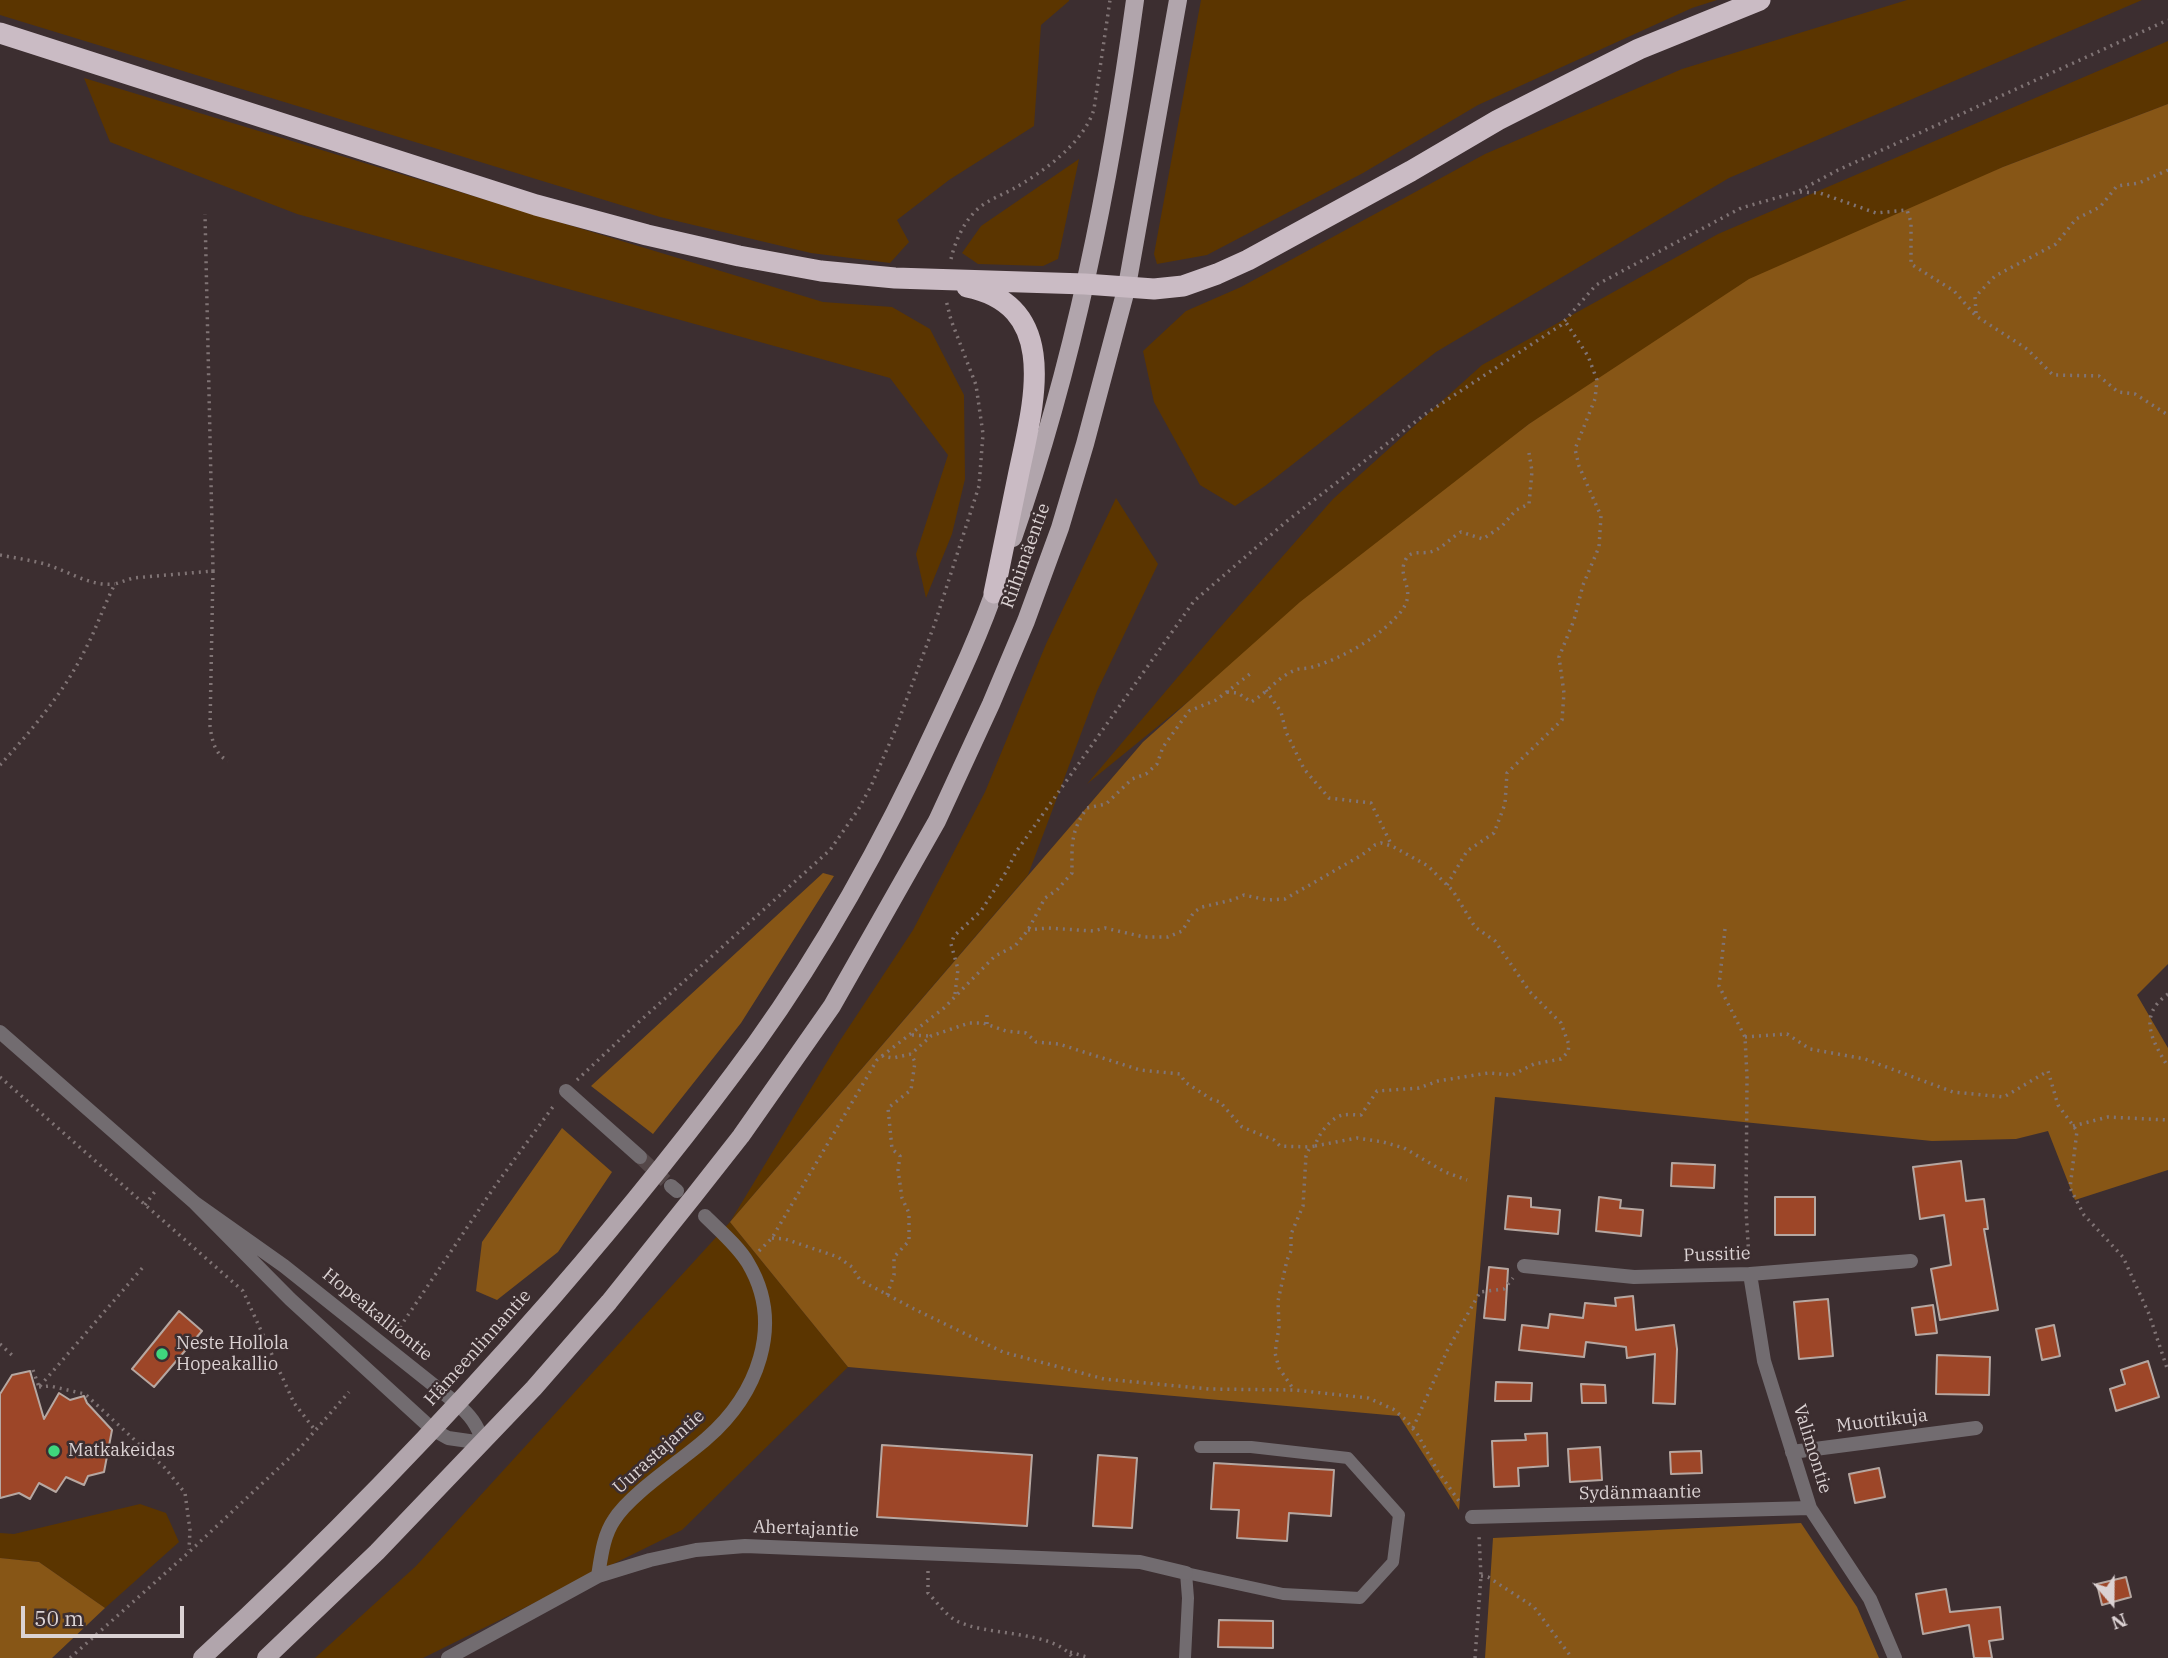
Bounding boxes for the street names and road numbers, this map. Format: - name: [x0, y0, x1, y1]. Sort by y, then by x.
- street label: Riihimäentie: [997, 501, 1055, 611]
- street label: Pussitie: [1683, 1243, 1751, 1267]
- street label: Hopeakalliontie: [318, 1264, 436, 1366]
- street label: Hämeenlinnantie: [420, 1285, 536, 1411]
- street label: Valimontie: [1788, 1402, 1836, 1496]
- street label: Uurastajantie: [609, 1405, 709, 1499]
- street label: Muottikuja: [1835, 1405, 1929, 1437]
- street label: Sydänmaantie: [1579, 1481, 1701, 1505]
- street label: Ahertajantie: [753, 1516, 859, 1542]

